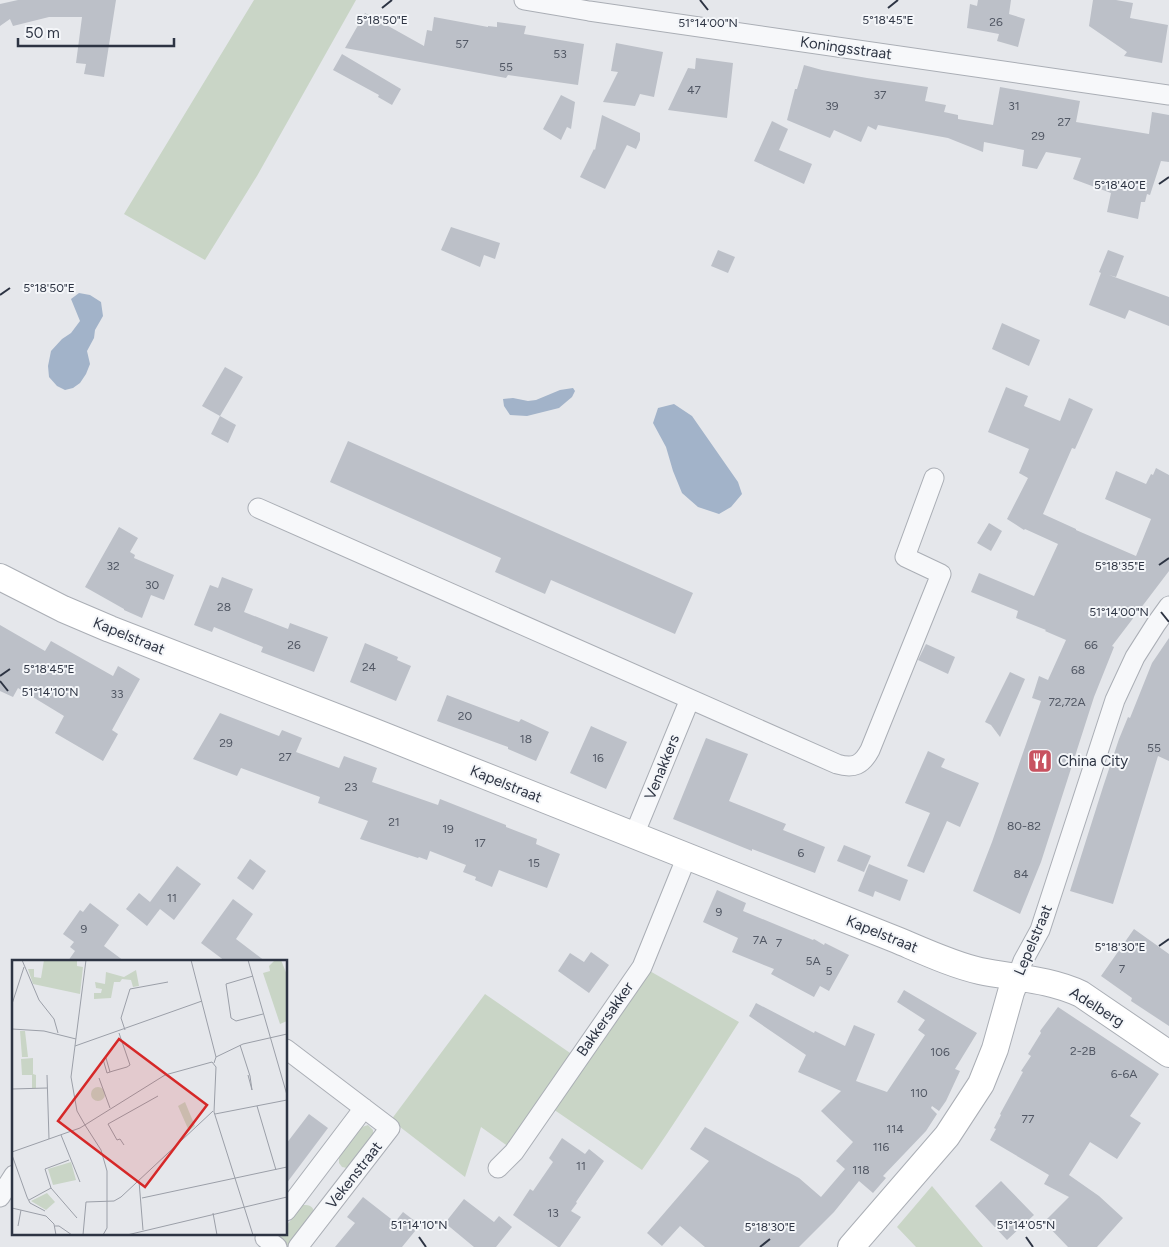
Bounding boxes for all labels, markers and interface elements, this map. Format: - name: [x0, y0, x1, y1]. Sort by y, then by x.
- text: 5°18'50"E: [356, 13, 408, 27]
- text: 5°18'45"E: [862, 13, 914, 27]
- scale bar: [18, 15, 174, 47]
- house number: 26: [989, 15, 1003, 29]
- text: 51°14'00"N: [678, 16, 738, 30]
- text: 50 m: [25, 24, 60, 42]
- street label: Koningsstraat: [799, 33, 893, 63]
- house number: 57: [455, 37, 469, 51]
- house number: 53: [553, 47, 567, 61]
- house number: 55: [499, 60, 513, 74]
- house number: 47: [687, 83, 701, 97]
- house number: 37: [874, 88, 887, 102]
- house number: 39: [825, 99, 839, 113]
- house number: 31: [1008, 99, 1020, 113]
- house number: 27: [1057, 115, 1071, 129]
- house number: 29: [1031, 129, 1045, 143]
- text: 5°18'40"E: [1094, 178, 1146, 192]
- text: 5°18'50"E: [23, 281, 75, 295]
- house number: 32: [106, 559, 120, 573]
- text: 5°18'35"E: [1095, 559, 1145, 573]
- house number: 30: [145, 578, 159, 592]
- house number: 28: [217, 600, 231, 614]
- text: 51°14'00"N: [1089, 605, 1149, 619]
- street label: Kapelstraat: [91, 613, 168, 659]
- house number: 26: [287, 638, 301, 652]
- house number: 66: [1084, 638, 1098, 652]
- house number: 24: [362, 660, 377, 674]
- text: 5°18'45"E: [23, 662, 75, 676]
- house number: 68: [1071, 663, 1085, 677]
- text: 51°14'10"N: [22, 685, 78, 699]
- house number: 33: [110, 687, 124, 701]
- house number: 72,72A: [1048, 695, 1086, 709]
- house number: 20: [458, 709, 473, 723]
- house number: 18: [520, 732, 532, 746]
- street label: Venakkers: [641, 732, 683, 802]
- house number: 29: [219, 736, 233, 750]
- house number: 55: [1147, 741, 1161, 755]
- restaurant icon: China City: [1027, 748, 1053, 774]
- house number: 27: [278, 750, 292, 764]
- house number: 16: [592, 751, 604, 765]
- place label: China City: [1058, 752, 1128, 770]
- street label: Kapelstraat: [468, 761, 545, 807]
- house number: 23: [344, 780, 358, 794]
- house number: 21: [388, 815, 400, 829]
- house number: 80-82: [1007, 819, 1041, 833]
- house number: 19: [442, 822, 454, 836]
- house number: 17: [474, 836, 486, 850]
- house number: 6: [798, 846, 805, 860]
- house number: 15: [528, 856, 540, 870]
- house number: 84: [1014, 867, 1029, 881]
- house number: 11: [167, 891, 177, 905]
- street label: Lepelstraat: [1010, 902, 1056, 978]
- house number: 9: [716, 905, 723, 919]
- street label: Kapelstraat: [844, 911, 921, 957]
- house number: 9: [81, 922, 88, 936]
- house number: 7A: [753, 933, 767, 947]
- house number: 7: [776, 936, 783, 950]
- text: 5°18'30"E: [1094, 940, 1146, 954]
- house number: 5A: [805, 954, 821, 968]
- inset map: [12, 960, 288, 1234]
- house number: 7: [1119, 962, 1126, 976]
- house number: 5: [826, 964, 833, 978]
- street label: Bakkersakker: [573, 978, 637, 1060]
- street label: Adelberg: [1066, 983, 1128, 1031]
- house number: 2-2B: [1070, 1044, 1096, 1058]
- house number: 106: [930, 1045, 950, 1059]
- house number: 6-6A: [1111, 1067, 1137, 1081]
- house number: 110: [910, 1086, 928, 1100]
- house number: 77: [1022, 1112, 1035, 1126]
- house number: 114: [886, 1122, 904, 1136]
- street label: Vekenstraat: [322, 1138, 386, 1212]
- house number: 116: [873, 1140, 890, 1154]
- house number: 11: [576, 1159, 586, 1173]
- house number: 118: [852, 1163, 870, 1177]
- house number: 13: [547, 1206, 559, 1220]
- text: 51°14'10"N: [391, 1218, 447, 1232]
- text: 51°14'05"N: [997, 1218, 1055, 1232]
- text: 5°18'30"E: [744, 1220, 796, 1234]

